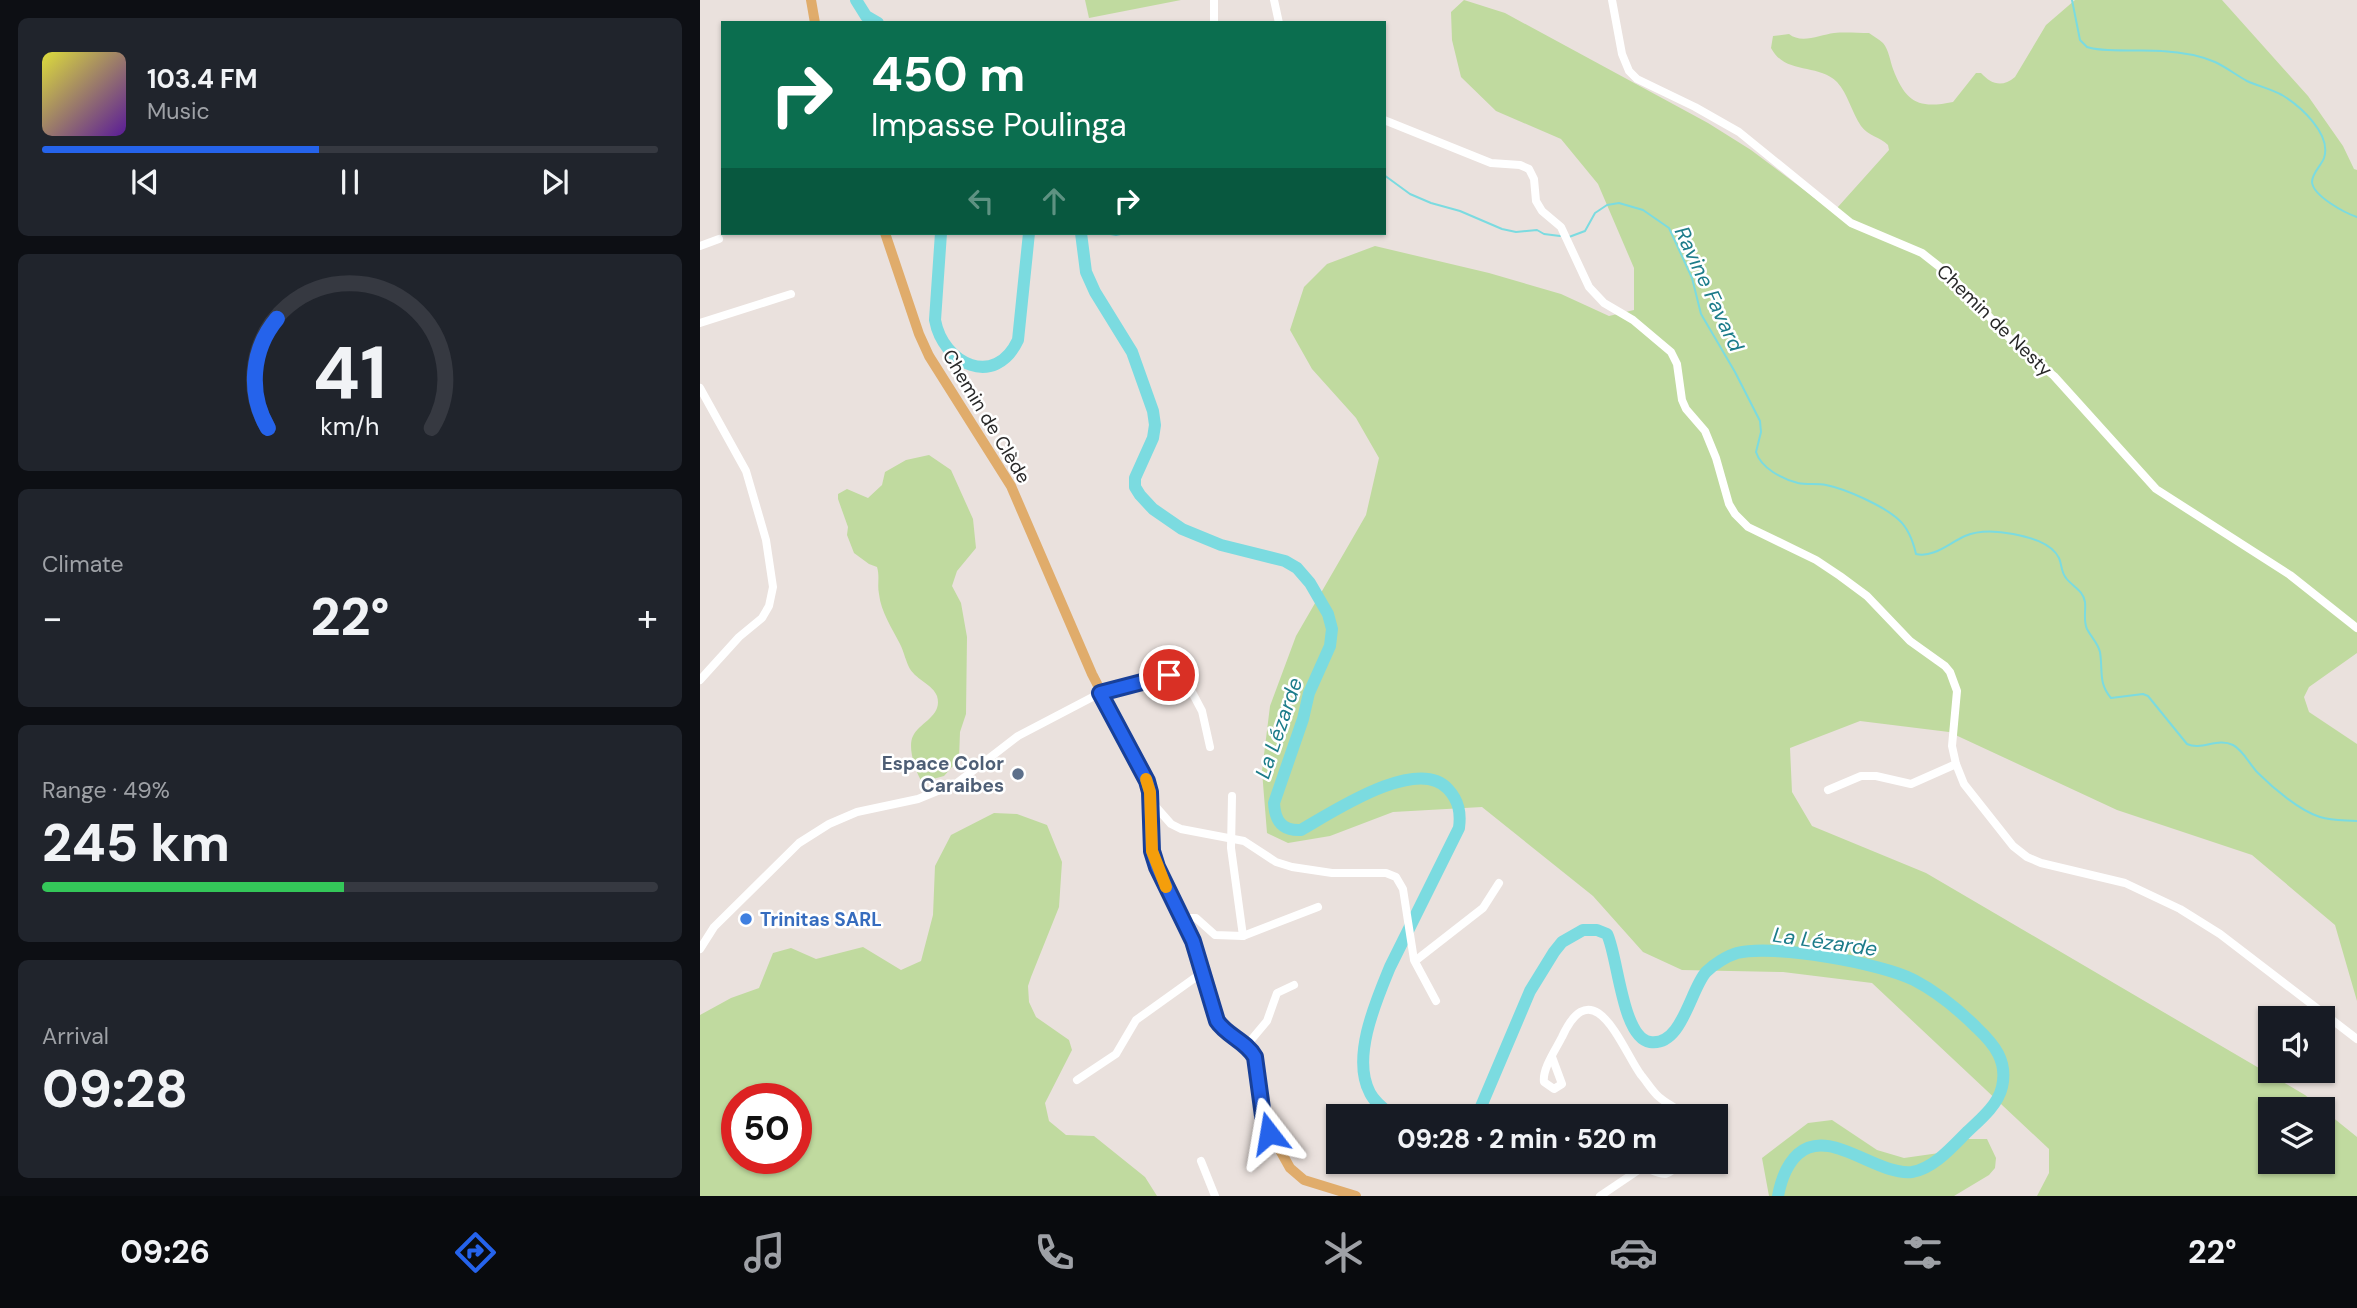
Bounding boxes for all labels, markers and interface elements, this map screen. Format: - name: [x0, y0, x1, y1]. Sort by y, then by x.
- text: 450 m: [871, 42, 1025, 106]
- icon: right: [756, 49, 847, 140]
- text: 103.4 FM: [147, 62, 258, 96]
- text: Music: [147, 96, 210, 126]
- text: Impasse Poulinga: [871, 104, 1127, 146]
- icon: previous: [126, 163, 164, 201]
- icon: pause: [331, 163, 369, 201]
- icon: next: [536, 163, 574, 201]
- icon: left: [962, 182, 1000, 220]
- icon: ahead: [1035, 182, 1073, 220]
- icon: right: [1108, 182, 1146, 220]
- water label: Ravine Favard: [1668, 222, 1751, 357]
- street label: Chemin de Nesty: [1931, 259, 2058, 382]
- text: 41: [313, 327, 387, 422]
- street label: Chemin de Clède: [937, 345, 1036, 488]
- text: km/h: [320, 410, 380, 443]
- text: Climate: [42, 549, 124, 579]
- text: 22°: [310, 583, 390, 651]
- text: −: [42, 593, 63, 643]
- text: +: [637, 593, 658, 643]
- pin: [1139, 645, 1199, 705]
- icon: arrive: [1150, 656, 1188, 694]
- water label: La Lézarde: [1249, 674, 1309, 782]
- place label: Espace Color Caraibes: [882, 751, 1004, 798]
- marker: Espace Color Caraibes: [1010, 766, 1026, 782]
- text: Range · 49%: [42, 775, 170, 805]
- text: 245 km: [42, 809, 230, 877]
- place label: Trinitas SARL: [760, 907, 882, 932]
- marker: Trinitas SARL: [738, 911, 754, 927]
- water label: La Lézarde: [1771, 921, 1879, 963]
- map controls: [2258, 1006, 2335, 1174]
- button: sound: [2258, 1006, 2335, 1083]
- text: Arrival: [42, 1021, 109, 1051]
- text: 09:28: [42, 1055, 188, 1123]
- speed limit sign: 50: [721, 1083, 812, 1174]
- position arrow: [1232, 1096, 1306, 1170]
- button: layers: [2258, 1097, 2335, 1174]
- text: 09:28 · 2 min · 520 m: [1397, 1122, 1657, 1156]
- icon: directions: [451, 1228, 500, 1277]
- icon: music: [740, 1228, 789, 1277]
- icon: phone: [1030, 1228, 1079, 1277]
- icon: climate: [1319, 1228, 1368, 1277]
- icon: car: [1609, 1228, 1658, 1277]
- icon: filters: [1898, 1228, 1947, 1277]
- text: 09:26: [120, 1231, 210, 1273]
- text: 22°: [2188, 1231, 2237, 1273]

